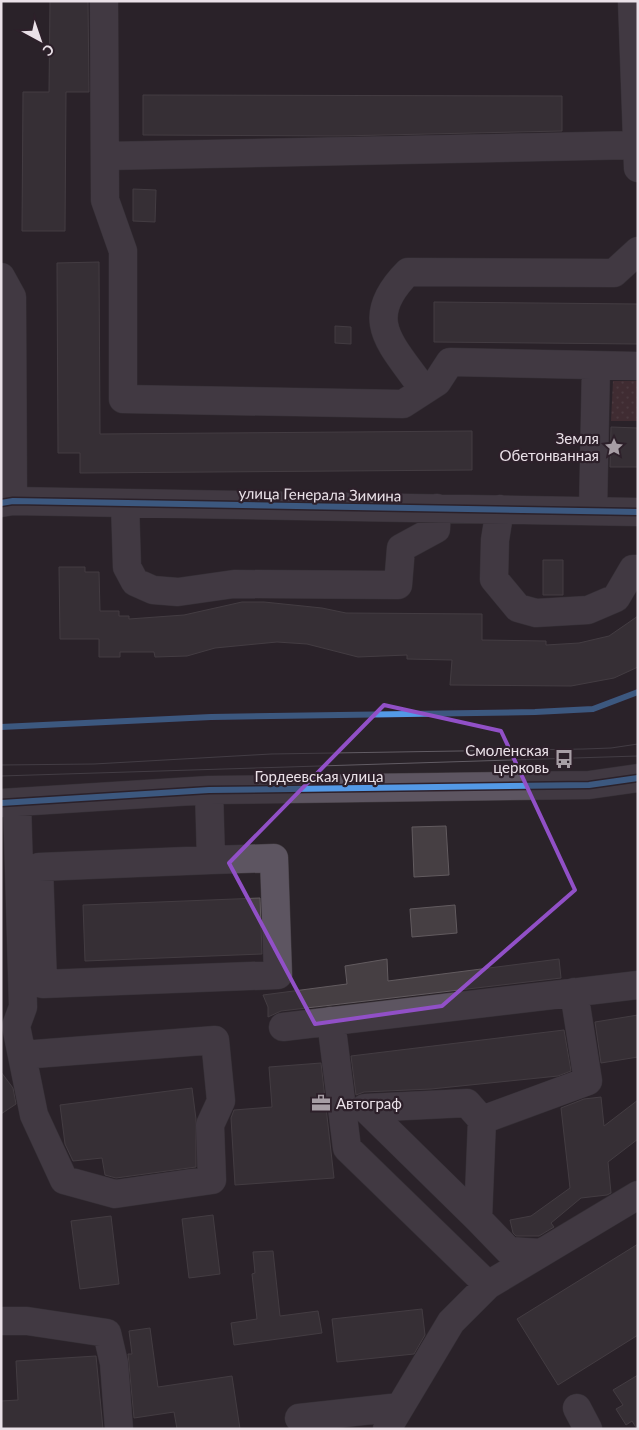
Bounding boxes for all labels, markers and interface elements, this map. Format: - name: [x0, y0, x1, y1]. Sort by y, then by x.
- north arrow: [15, 15, 65, 65]
- text: С: [39, 41, 58, 60]
- place label: Земля Обетонванная: [500, 429, 599, 464]
- place icon: Земля Обетонванная: [603, 436, 625, 458]
- street label: улица Генерала Зимина: [238, 484, 402, 504]
- place label: Смоленская церковь: [465, 741, 549, 776]
- bus stop icon: Смоленская церковь: [553, 748, 575, 770]
- street label: Гордеевская улица: [254, 767, 384, 785]
- office icon: Автограф: [310, 1092, 332, 1114]
- place label: Автограф: [336, 1094, 402, 1112]

